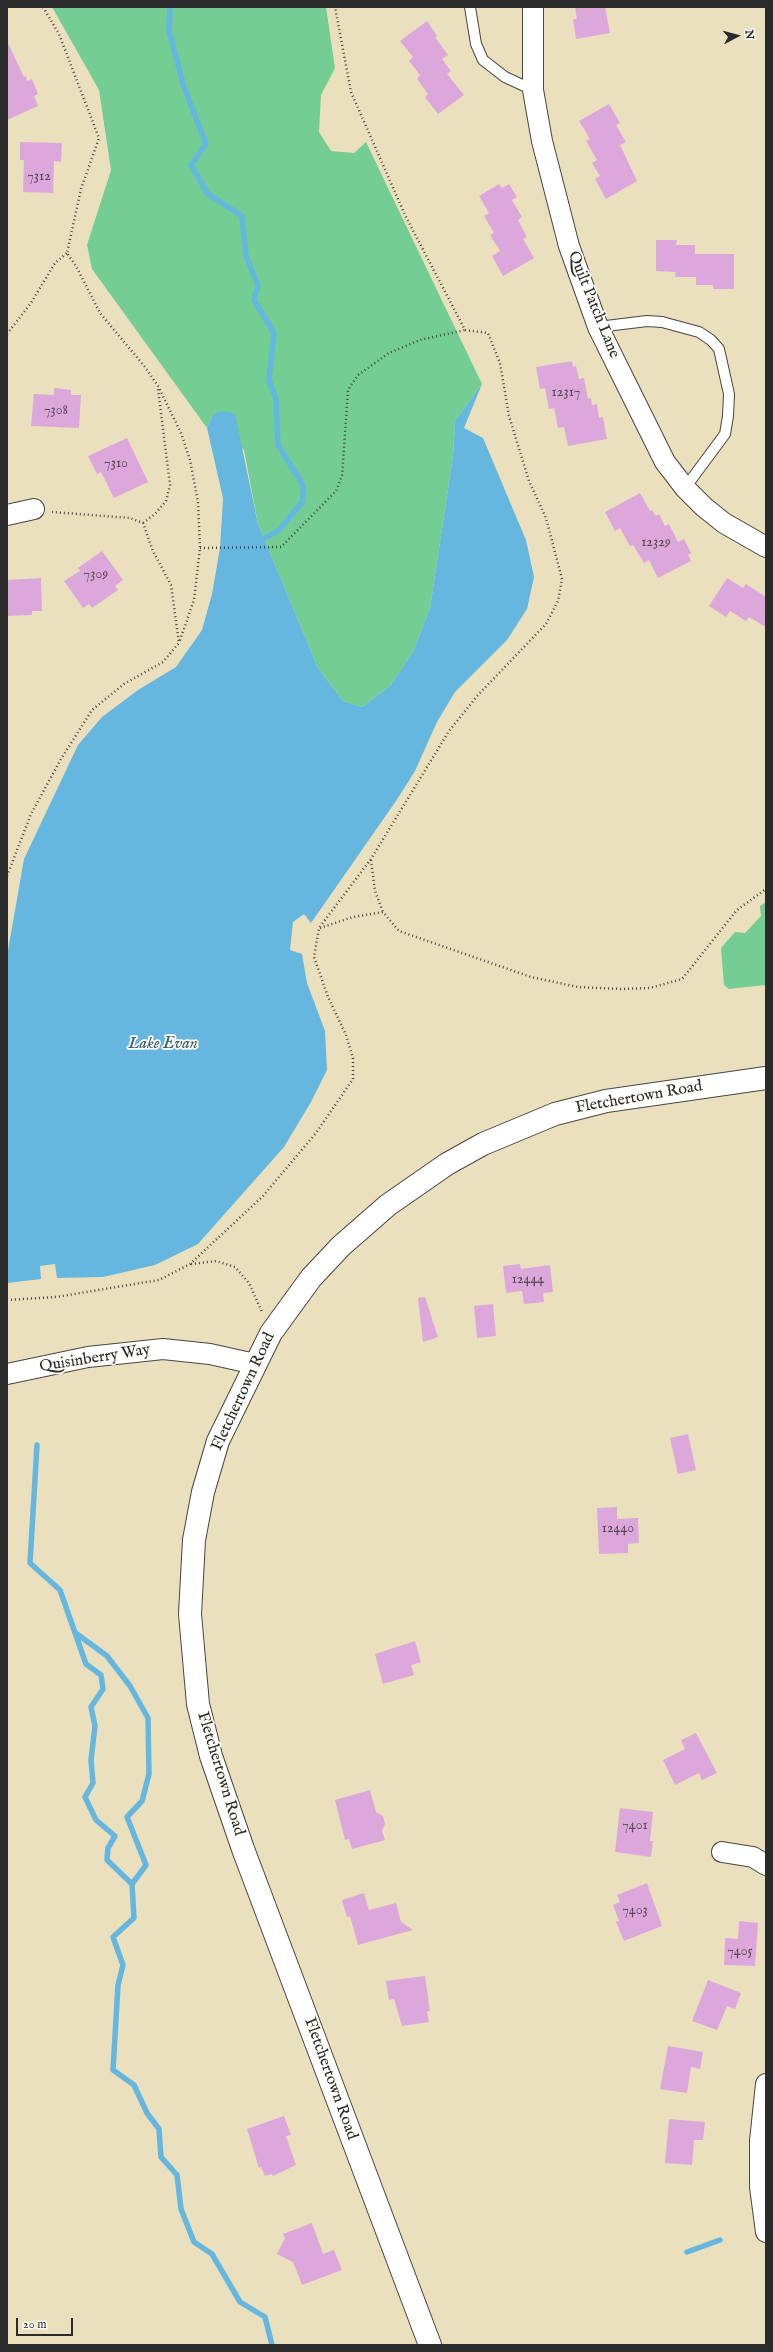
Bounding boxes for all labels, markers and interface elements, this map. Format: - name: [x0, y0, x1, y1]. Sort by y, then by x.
- north arrow: [717, 16, 757, 56]
- text: N: [741, 29, 756, 40]
- house number: 7312: [27, 169, 51, 185]
- street label: Quilt Patch Lane: [563, 249, 623, 361]
- house number: 12317: [552, 385, 580, 401]
- house number: 7308: [44, 403, 68, 419]
- house number: 7310: [104, 456, 128, 472]
- house number: 12329: [641, 535, 671, 551]
- house number: 7309: [84, 567, 108, 583]
- water label: Lake Evan: [128, 1035, 198, 1055]
- street label: Fletchertown Road: [574, 1077, 704, 1119]
- house number: 12444: [512, 1272, 544, 1288]
- street label: Fletchertown Road: [208, 1330, 280, 1454]
- street label: Quisinberry Way: [38, 1341, 152, 1377]
- house number: 12440: [602, 1521, 634, 1537]
- street label: Fletchertown Road: [192, 1710, 248, 1838]
- house number: 7401: [622, 1818, 648, 1834]
- house number: 7403: [622, 1903, 648, 1919]
- house number: 7405: [727, 1944, 753, 1960]
- street label: Fletchertown Road: [299, 2015, 361, 2143]
- scale bar: [18, 2310, 75, 2336]
- text: 20 m: [23, 2317, 46, 2332]

